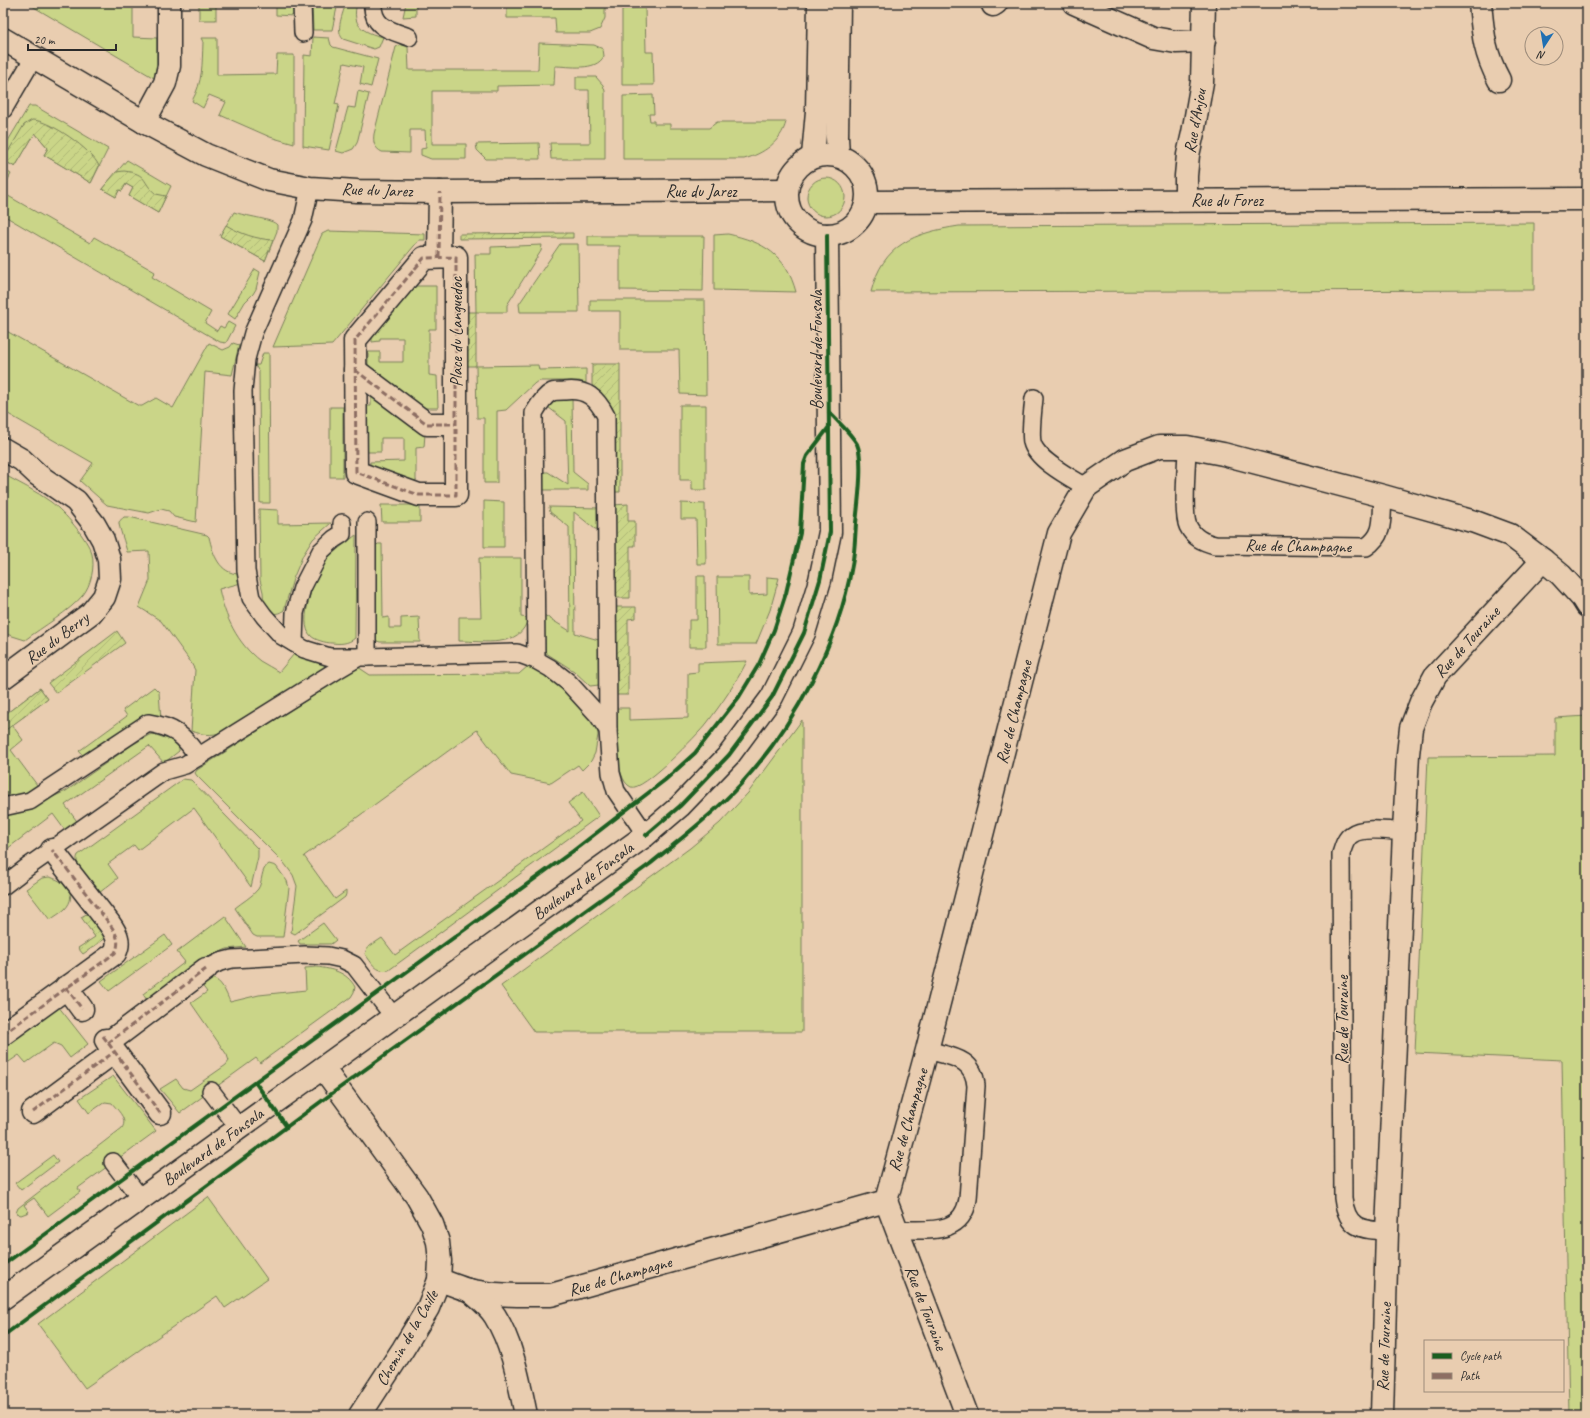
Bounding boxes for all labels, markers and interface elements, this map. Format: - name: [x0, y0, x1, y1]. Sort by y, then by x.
- scale bar: [28, 26, 116, 52]
- north arrow: [1524, 26, 1564, 66]
- text: 20 m: [34, 32, 56, 48]
- text: N: [1535, 48, 1547, 63]
- street label: Rue d'Anjou: [1179, 85, 1211, 155]
- street label: Rue du Jarez: [341, 178, 415, 202]
- street label: Rue du Jarez: [665, 181, 738, 202]
- street label: Rue du Forez: [1191, 190, 1265, 211]
- street label: Place du Languedoc: [446, 276, 467, 387]
- street label: Boulevard de Fonsala: [806, 289, 827, 410]
- street label: Rue de Champagne: [1245, 535, 1353, 557]
- street label: Rue de Touraine: [1429, 601, 1506, 682]
- street label: Rue du Berry: [21, 607, 94, 669]
- street label: Rue de Champagne: [991, 657, 1037, 766]
- street label: Boulevard de Fonsala: [528, 837, 638, 925]
- street label: Rue de Touraine: [1332, 974, 1353, 1064]
- street label: Rue de Champagne: [883, 1065, 933, 1174]
- street label: Boulevard de Fonsala: [158, 1103, 268, 1191]
- street label: Rue de Champagne: [566, 1251, 675, 1301]
- street label: Rue de Touraine: [900, 1263, 952, 1355]
- street label: Chemin de la Caille: [371, 1285, 444, 1390]
- street label: Rue de Touraine: [1372, 1301, 1396, 1392]
- legend: [1424, 1340, 1564, 1392]
- text: Cycle path: [1460, 1348, 1502, 1364]
- text: Path: [1460, 1368, 1480, 1384]

